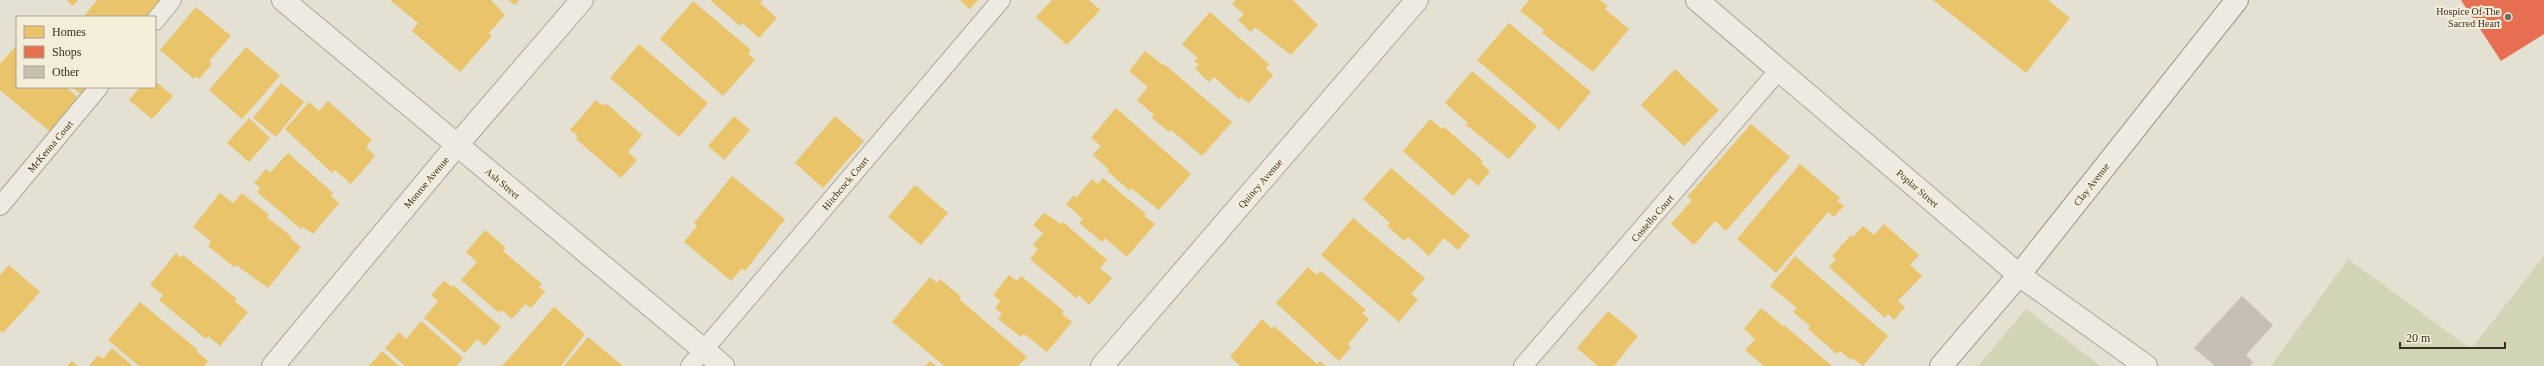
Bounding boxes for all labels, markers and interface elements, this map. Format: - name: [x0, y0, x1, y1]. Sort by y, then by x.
- place label: Hospice Of The Sacred Heart: [2436, 6, 2501, 29]
- marker: Hospice Of The Sacred Heart: [2503, 12, 2513, 22]
- legend: [16, 16, 156, 88]
- text: Homes: [52, 25, 86, 39]
- text: Shops: [52, 45, 82, 59]
- text: Other: [52, 65, 79, 79]
- street label: McKenna Court: [25, 118, 76, 175]
- street label: Monroe Avenue: [402, 154, 452, 210]
- street label: Hitchcock Court: [820, 154, 871, 212]
- street label: Quincy Avenue: [1236, 156, 1285, 210]
- street label: Clay Avenue: [2071, 160, 2112, 208]
- street label: Ash Street: [483, 166, 522, 201]
- street label: Poplar Street: [1894, 167, 1941, 210]
- street label: Costello Court: [1629, 192, 1676, 244]
- scale bar: [2400, 324, 2505, 350]
- text: 20 m: [2406, 331, 2431, 345]

